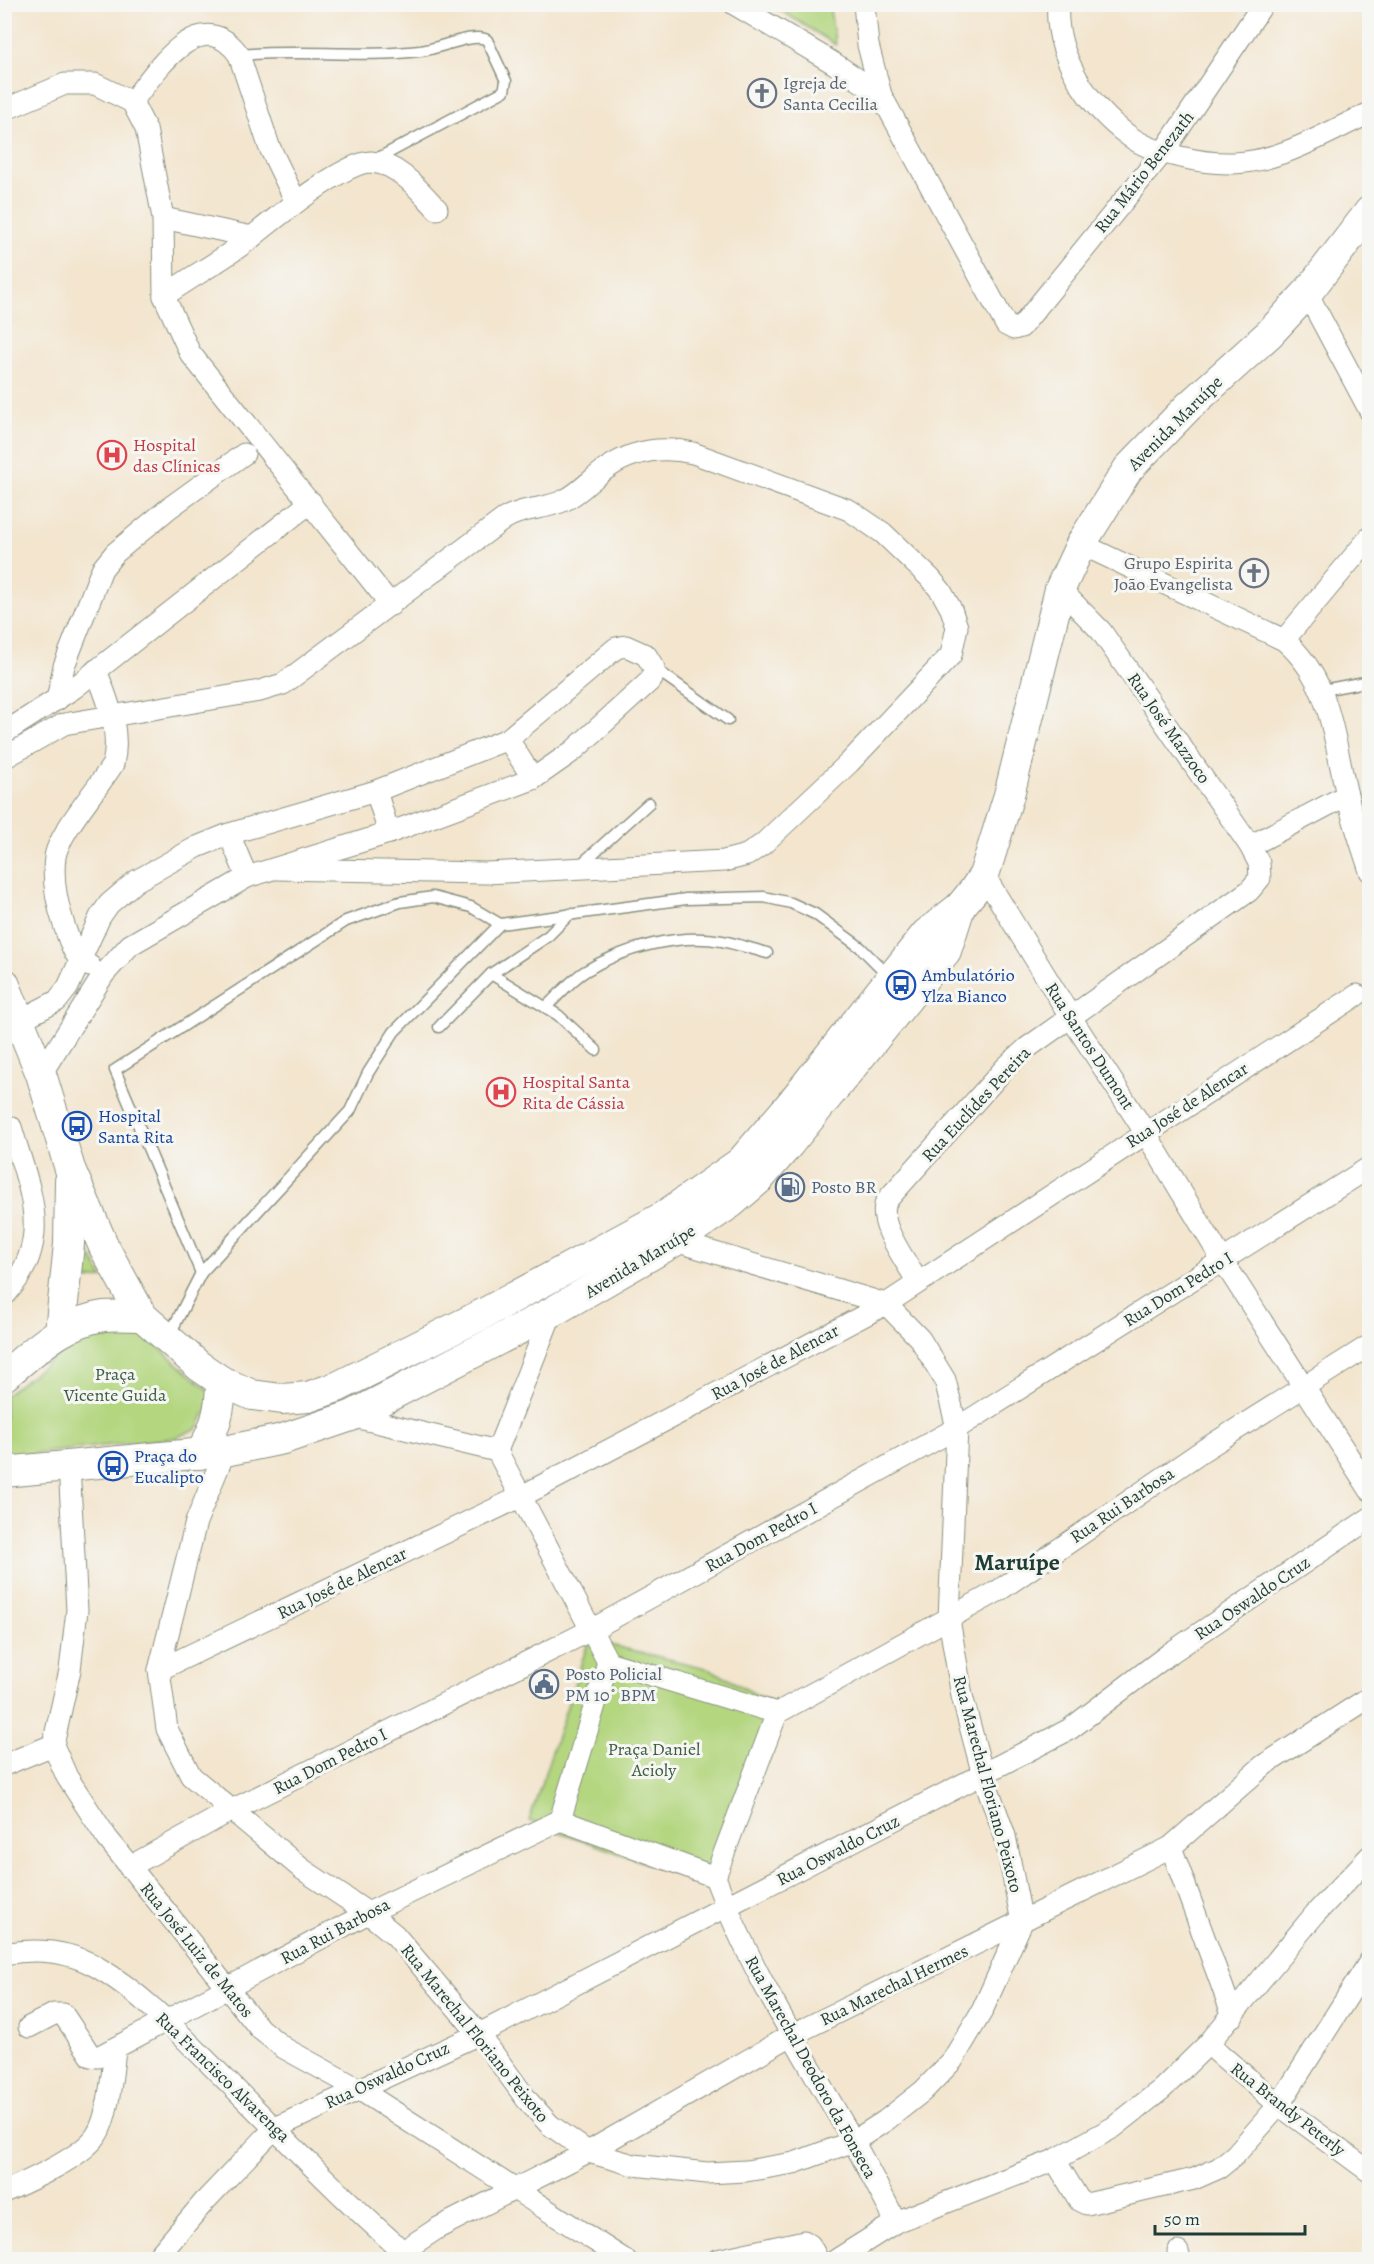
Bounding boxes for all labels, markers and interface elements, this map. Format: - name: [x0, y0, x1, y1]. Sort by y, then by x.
- place label: Igreja de Santa Cecilia: [783, 71, 878, 116]
- church icon: Igreja de Santa Cecilia: [746, 77, 778, 109]
- street label: Rua Mário Benezath: [1089, 106, 1200, 238]
- street label: Avenida Maruípe: [1122, 370, 1228, 476]
- place label: Hospital das Clínicas: [133, 433, 221, 478]
- hospital icon: Hospital das Clínicas: [96, 439, 128, 471]
- place label: Grupo Espirita João Evangelista: [1114, 551, 1234, 596]
- church icon: Grupo Espirita João Evangelista: [1238, 557, 1270, 589]
- street label: Rua José Mazzoco: [1122, 668, 1216, 788]
- place label: Ambulatório Ylza Bianco: [921, 963, 1015, 1008]
- bus stop icon: Ambulatório Ylza Bianco: [885, 969, 917, 1001]
- street label: Rua Santos Dumont: [1040, 978, 1140, 1114]
- street label: Rua Euclídes Pereira: [916, 1041, 1036, 1167]
- street label: Rua José de Alencar: [1121, 1056, 1253, 1154]
- place label: Hospital Santa Rita de Cássia: [522, 1070, 631, 1115]
- hospital icon: Hospital Santa Rita de Cássia: [485, 1076, 517, 1108]
- place label: Hospital Santa Rita: [98, 1104, 174, 1149]
- bus stop icon: Hospital Santa Rita: [61, 1110, 93, 1142]
- fuel station icon: Posto BR: [774, 1171, 806, 1203]
- place label: Posto BR: [811, 1175, 877, 1199]
- street label: Avenida Maruípe: [579, 1218, 700, 1304]
- street label: Rua Dom Pedro I: [1119, 1246, 1237, 1332]
- street label: Rua José de Alencar: [707, 1318, 843, 1406]
- park label: Praça Vicente Guida: [63, 1362, 167, 1407]
- place label: Praça do Eucalipto: [134, 1444, 204, 1489]
- bus stop icon: Praça do Eucalipto: [97, 1450, 129, 1482]
- street label: Rua Rui Barbosa: [1065, 1461, 1179, 1549]
- street label: Rua Dom Pedro I: [701, 1496, 821, 1578]
- street label: Rua José de Alencar: [273, 1541, 411, 1625]
- district label: Maruípe: [974, 1546, 1060, 1578]
- street label: Rua Oswaldo Cruz: [1189, 1550, 1315, 1646]
- place label: Posto Policial PM 10˚ BPM: [565, 1662, 662, 1707]
- public building icon: Posto Policial PM 10˚ BPM: [528, 1668, 560, 1700]
- street label: Rua Marechal Floriano Peixoto: [947, 1673, 1029, 1895]
- street label: Rua Dom Pedro I: [269, 1722, 391, 1800]
- park label: Praça Daniel Acioly: [608, 1737, 701, 1782]
- street label: Rua Oswaldo Cruz: [772, 1809, 904, 1891]
- street label: Rua José Luiz de Matos: [135, 1877, 259, 2023]
- street label: Rua Rui Barbosa: [276, 1892, 394, 1970]
- street label: Rua Marechal Floriano Peixoto: [395, 1939, 555, 2127]
- street label: Rua Marechal Hermes: [816, 1939, 972, 2031]
- street label: Rua Marechal Deodoro da Fonseca: [740, 1951, 883, 2183]
- street label: Rua Francisco Alvarenga: [151, 2006, 296, 2148]
- street label: Rua Oswaldo Cruz: [321, 2036, 453, 2114]
- street label: Rua Brandy Peterly: [1226, 2057, 1351, 2162]
- scale bar: [1155, 2198, 1305, 2236]
- text: 50 m: [1164, 2207, 1200, 2231]

